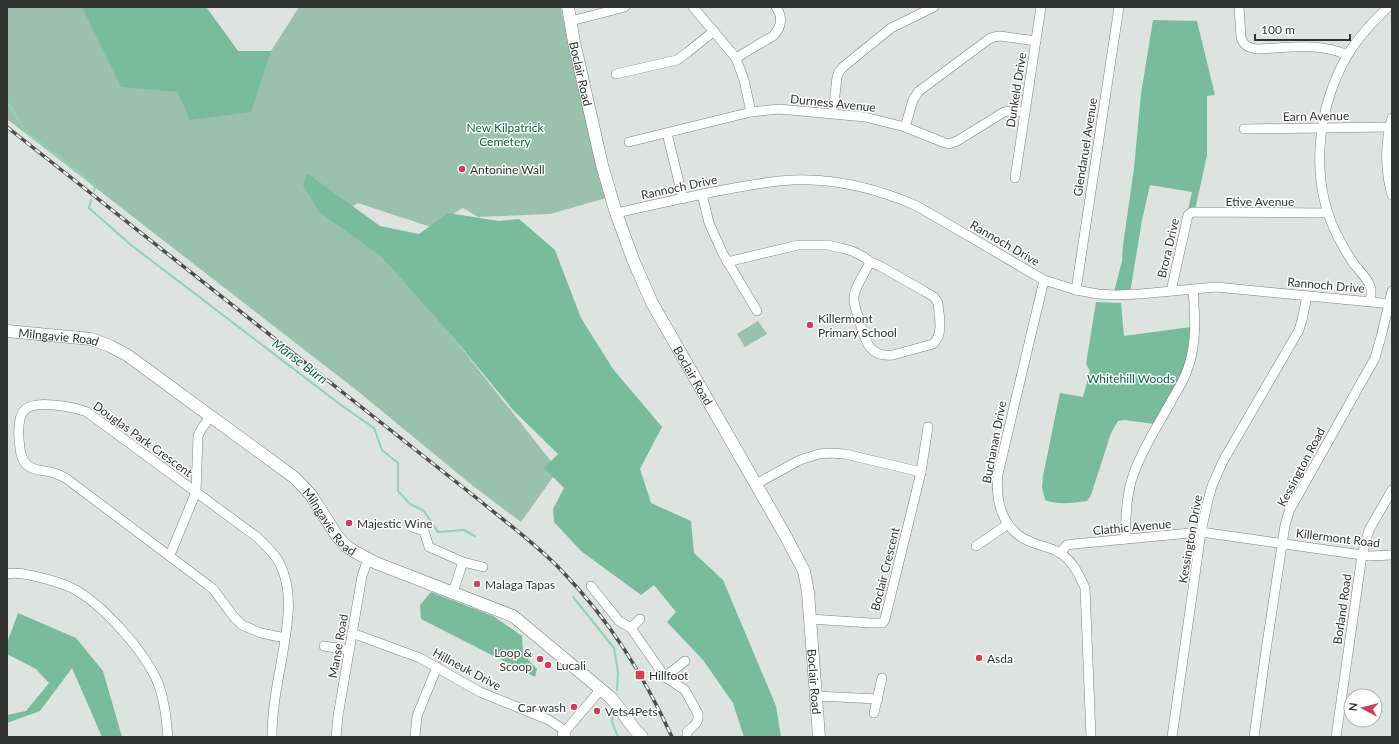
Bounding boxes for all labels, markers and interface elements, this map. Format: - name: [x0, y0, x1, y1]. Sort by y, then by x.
- scale bar: [1255, 16, 1350, 42]
- text: 100 m: [1261, 22, 1295, 37]
- street label: Boclair Road: [567, 40, 596, 107]
- street label: Dunkeld Drive: [1003, 51, 1029, 129]
- street label: Durness Avenue: [789, 91, 877, 115]
- street label: Glendaruel Avenue: [1070, 96, 1100, 198]
- street label: Earn Avenue: [1283, 108, 1349, 124]
- park label: New Kilpatrick Cemetery: [466, 120, 544, 149]
- place label: Antonine Wall: [470, 162, 545, 177]
- marker: Antonine Wall: [457, 164, 467, 174]
- street label: Rannoch Drive: [639, 172, 719, 202]
- street label: Etive Avenue: [1226, 194, 1294, 209]
- street label: Rannoch Drive: [968, 217, 1042, 269]
- street label: Brora Drive: [1154, 217, 1182, 279]
- street label: Rannoch Drive: [1287, 274, 1365, 296]
- place label: Killermont Primary School: [818, 311, 897, 340]
- marker: Killermont Primary School: [805, 320, 815, 330]
- street label: Milngavie Road: [18, 325, 101, 349]
- water label: Manse Burn: [269, 335, 331, 387]
- street label: Boclair Road: [671, 343, 716, 408]
- park label: Whitehill Woods: [1087, 371, 1175, 386]
- street label: Douglas Park Crescent: [91, 398, 196, 480]
- street label: Buchanan Drive: [979, 399, 1009, 485]
- street label: Kessington Road: [1274, 425, 1328, 509]
- street label: Milngavie Road: [300, 484, 359, 558]
- street label: Kessington Drive: [1175, 494, 1205, 584]
- place label: Majestic Wine: [357, 516, 433, 531]
- street label: Clathic Avenue: [1092, 516, 1172, 538]
- marker: Majestic Wine: [344, 518, 354, 528]
- street label: Boclair Crescent: [867, 525, 903, 612]
- street label: Killermont Road: [1295, 525, 1381, 551]
- street label: Borland Road: [1330, 573, 1354, 645]
- place label: Malaga Tapas: [485, 577, 555, 592]
- marker: Malaga Tapas: [472, 579, 482, 589]
- street label: Manse Road: [325, 613, 351, 679]
- street label: Hillneuk Drive: [430, 645, 504, 693]
- place label: Loop & Scoop: [494, 645, 532, 674]
- street label: Boclair Road: [805, 648, 825, 715]
- place label: Asda: [987, 651, 1013, 666]
- marker: Asda: [974, 653, 984, 663]
- marker: Loop & Scoop: [535, 654, 545, 664]
- place label: Lucali: [556, 658, 586, 673]
- marker: Lucali: [543, 660, 553, 670]
- place label: Hillfoot: [649, 668, 689, 683]
- marker: Hillfoot: [634, 669, 646, 681]
- north arrow: [1343, 688, 1383, 728]
- place label: Car wash: [518, 700, 566, 715]
- marker: Car wash: [569, 702, 579, 712]
- text: N: [1346, 702, 1360, 712]
- place label: Vets4Pets: [605, 704, 658, 719]
- marker: Vets4Pets: [592, 706, 602, 716]

